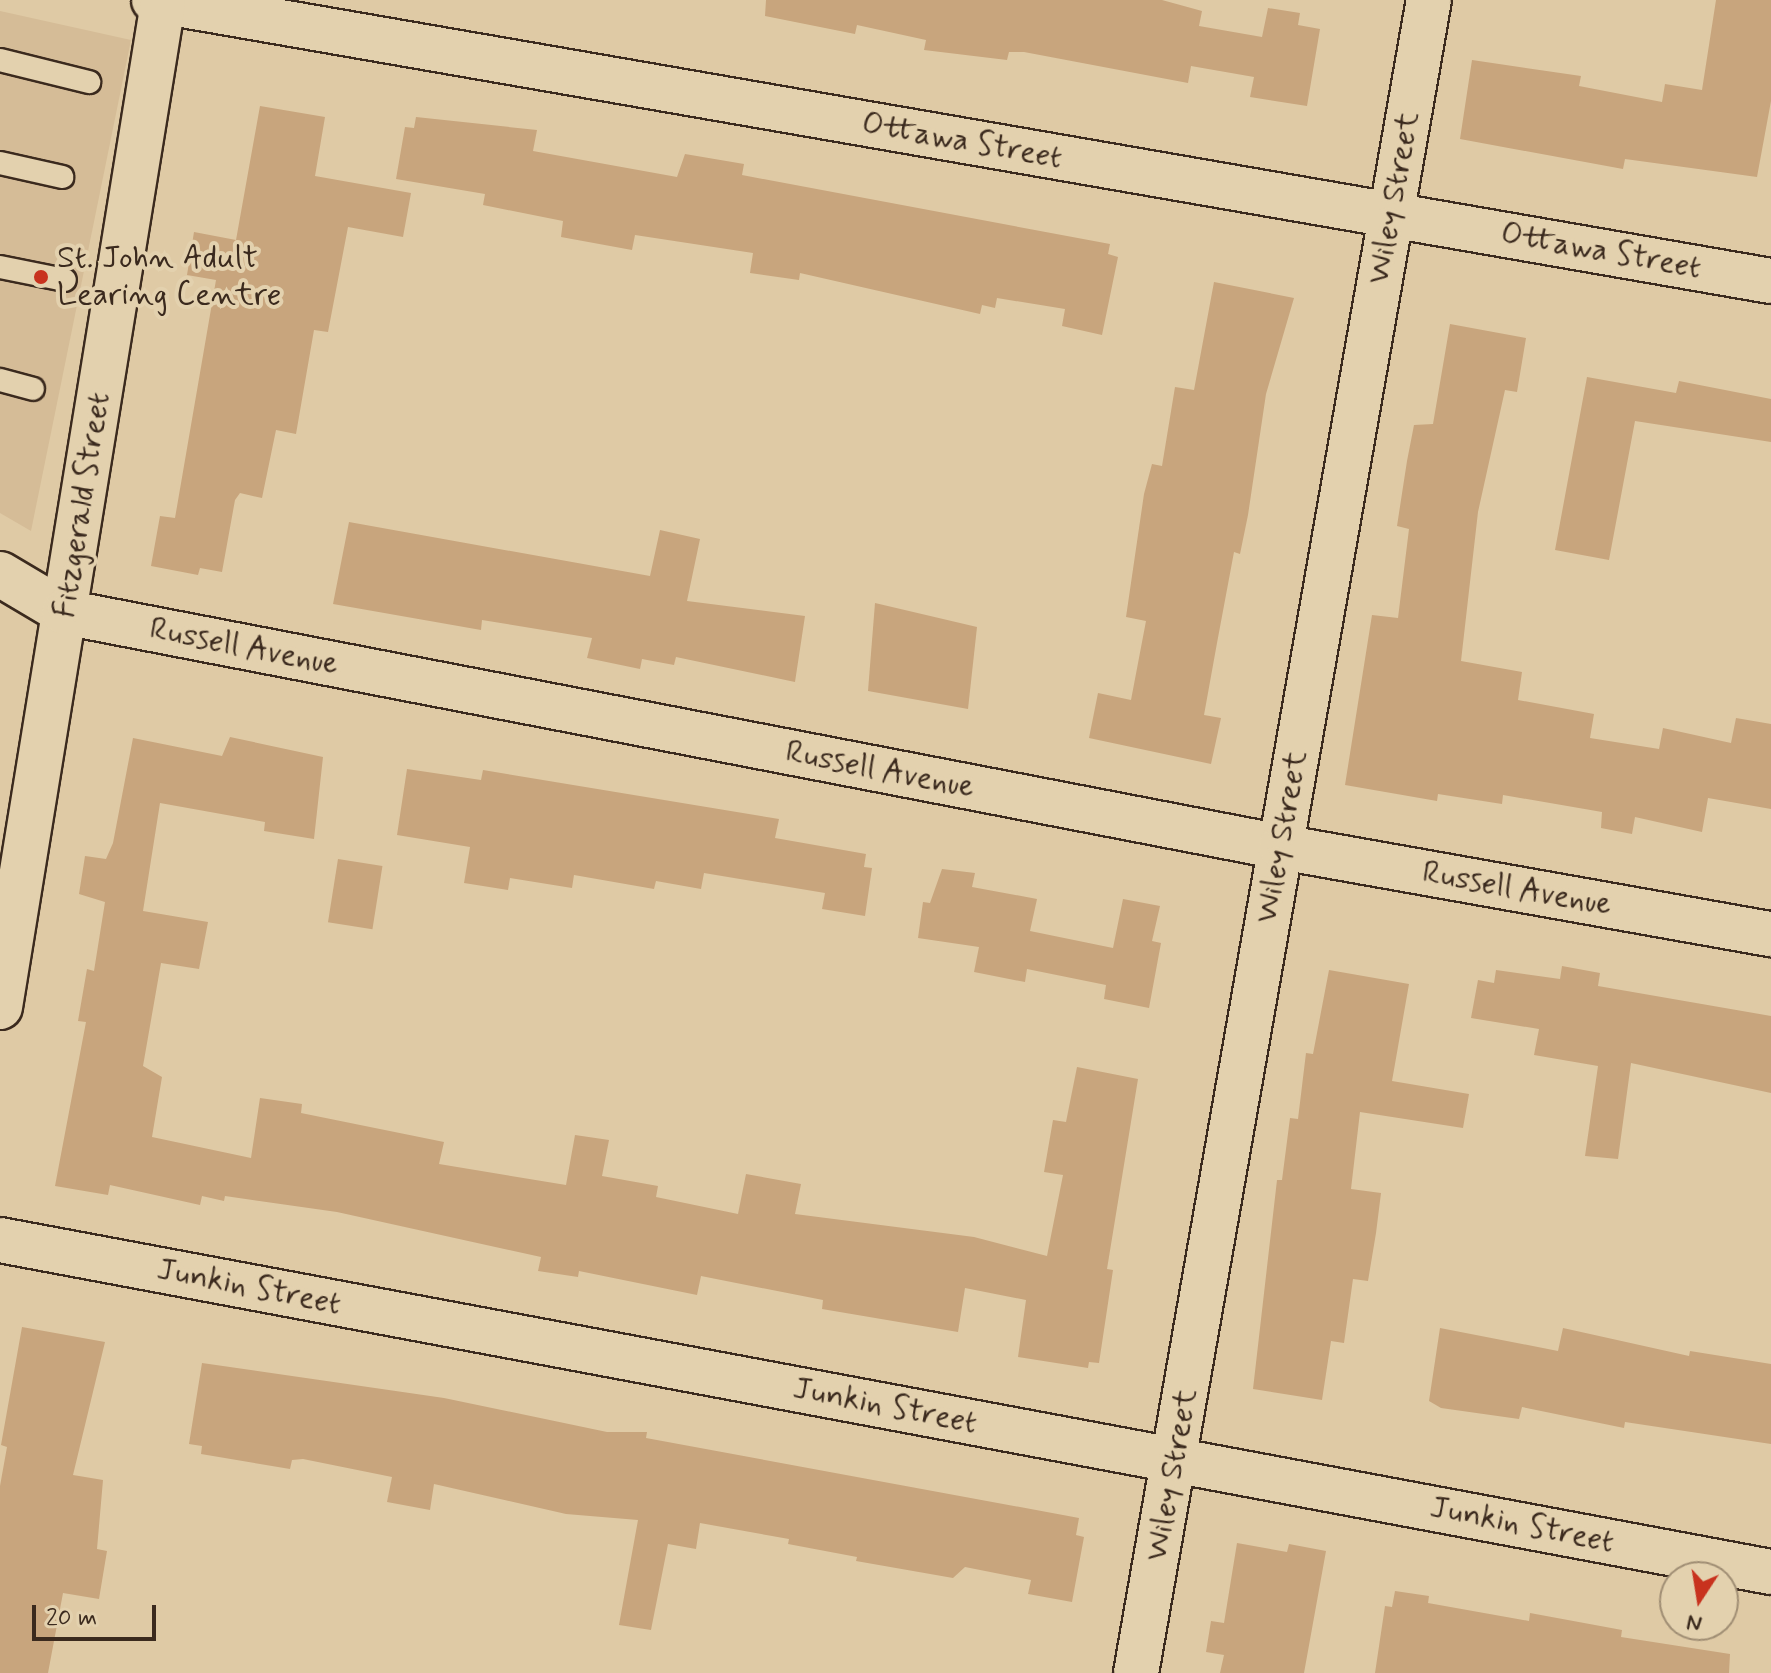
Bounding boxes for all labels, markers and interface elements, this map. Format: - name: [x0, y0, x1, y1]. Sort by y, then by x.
- street label: Ottawa Street: [856, 104, 1068, 178]
- street label: Wiley Street: [1360, 109, 1428, 287]
- street label: Ottawa Street: [1495, 214, 1707, 288]
- place label: St. John Adult Learing Centre: [57, 240, 276, 315]
- marker: St. John Adult Learing Centre: [32, 268, 50, 286]
- street label: Fitzgerald Street: [45, 387, 119, 623]
- street label: Russell Avenue: [142, 609, 346, 685]
- street label: Russell Avenue: [778, 732, 982, 808]
- street label: Wiley Street: [1248, 748, 1316, 926]
- street label: Russell Avenue: [1415, 853, 1619, 925]
- street label: Junkin Street: [151, 1250, 347, 1324]
- street label: Junkin Street: [787, 1369, 983, 1443]
- street label: Wiley Street: [1138, 1386, 1206, 1564]
- street label: Junkin Street: [1424, 1488, 1620, 1562]
- north arrow: [1659, 1561, 1739, 1641]
- scale bar: [36, 1589, 160, 1639]
- text: 20 m: [46, 1603, 97, 1634]
- text: N: [1684, 1607, 1705, 1638]

